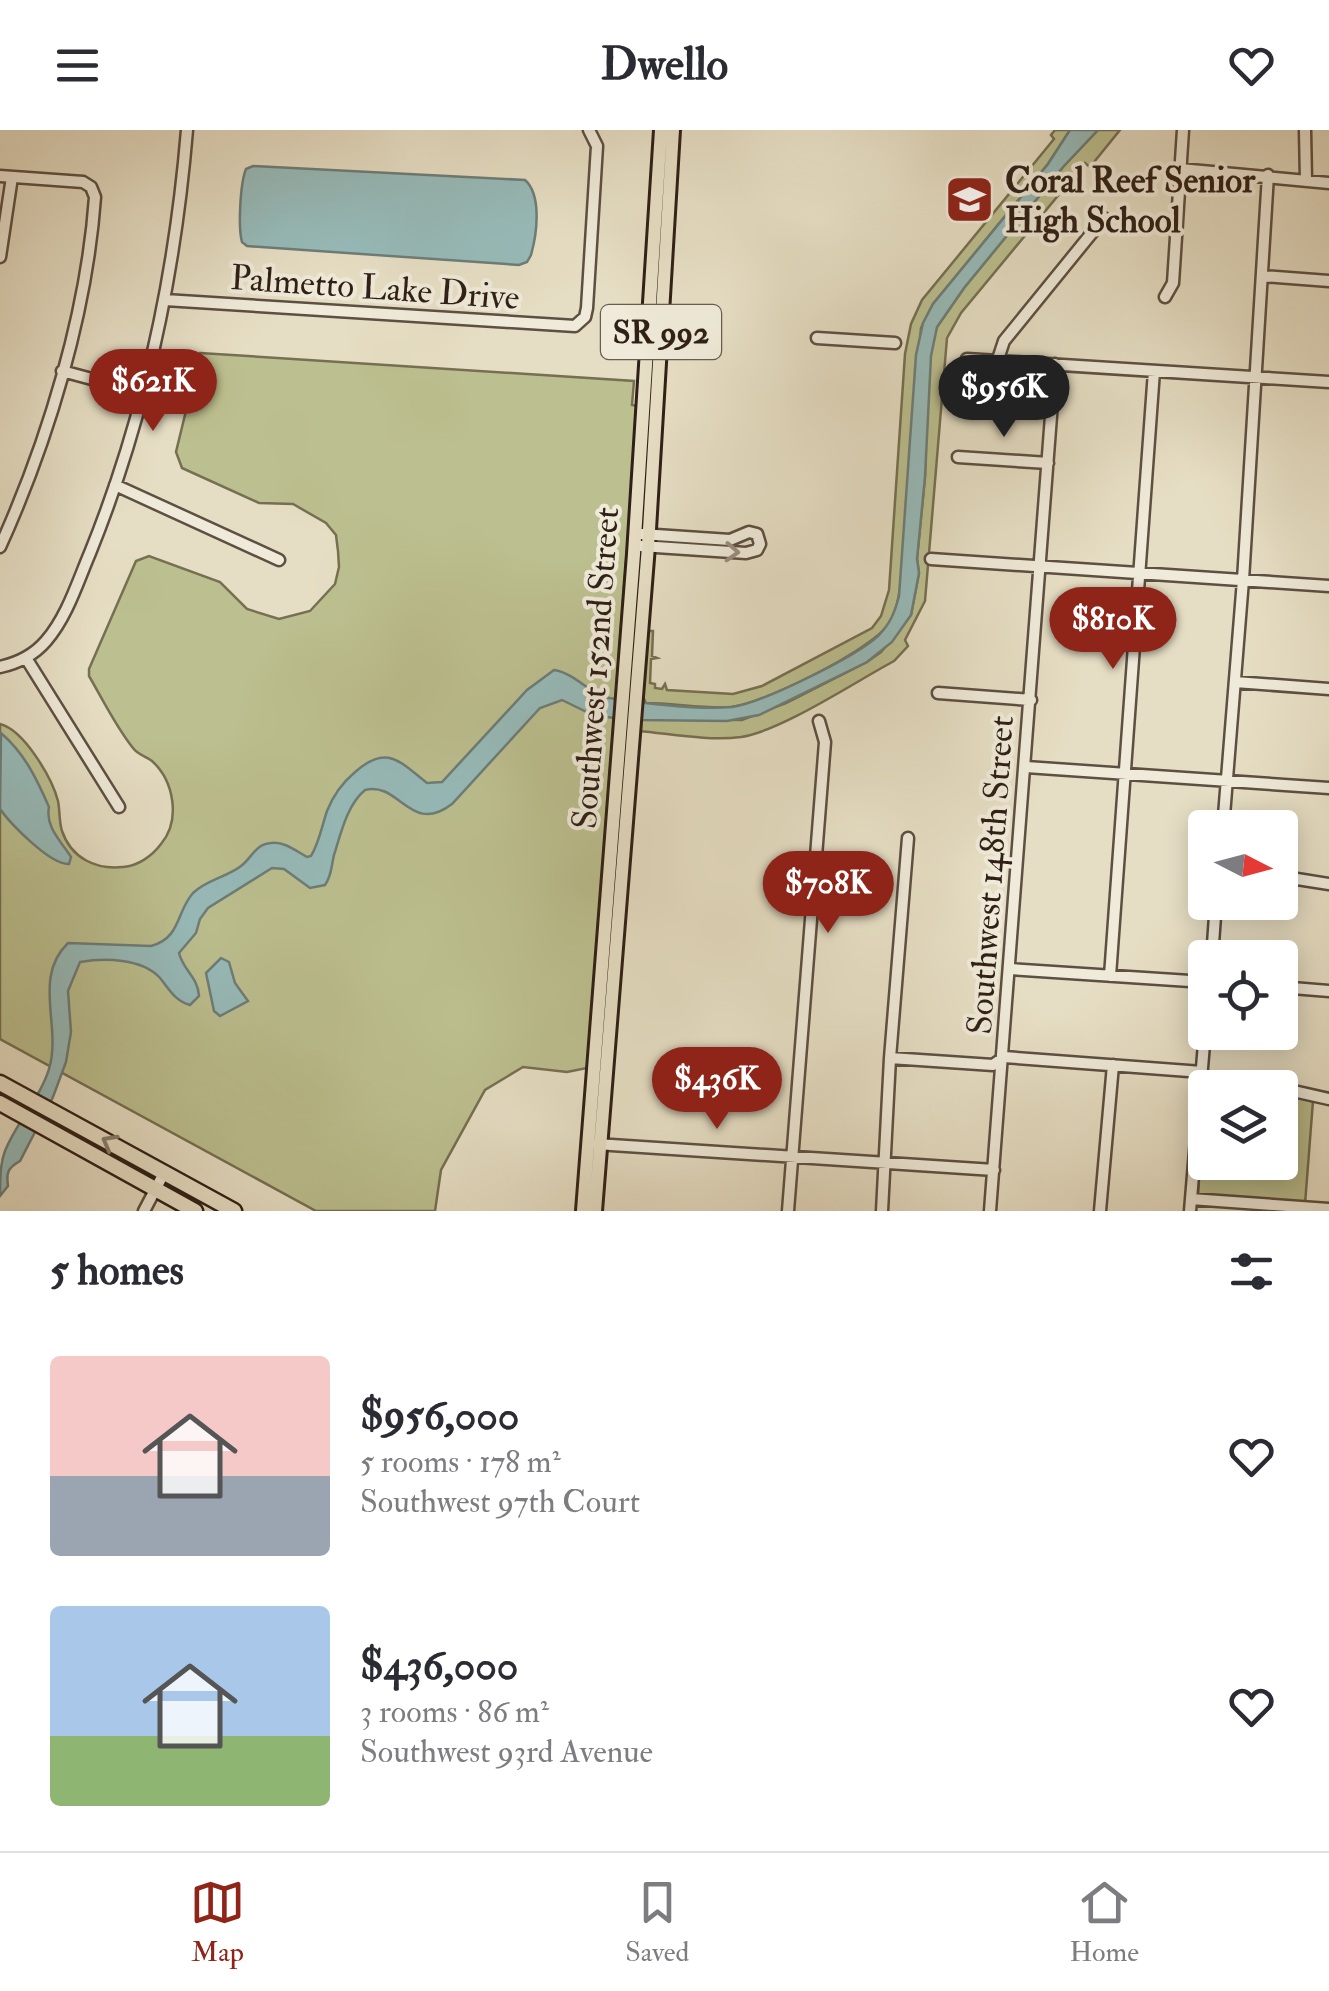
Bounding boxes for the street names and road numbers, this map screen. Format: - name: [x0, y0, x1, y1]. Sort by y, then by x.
- street label: Palmetto Lake Drive: [229, 256, 521, 320]
- road number: SR 992: [601, 305, 721, 359]
- street label: Southwest 152nd Street: [563, 506, 629, 830]
- street label: Southwest 148th Street: [958, 714, 1024, 1036]

